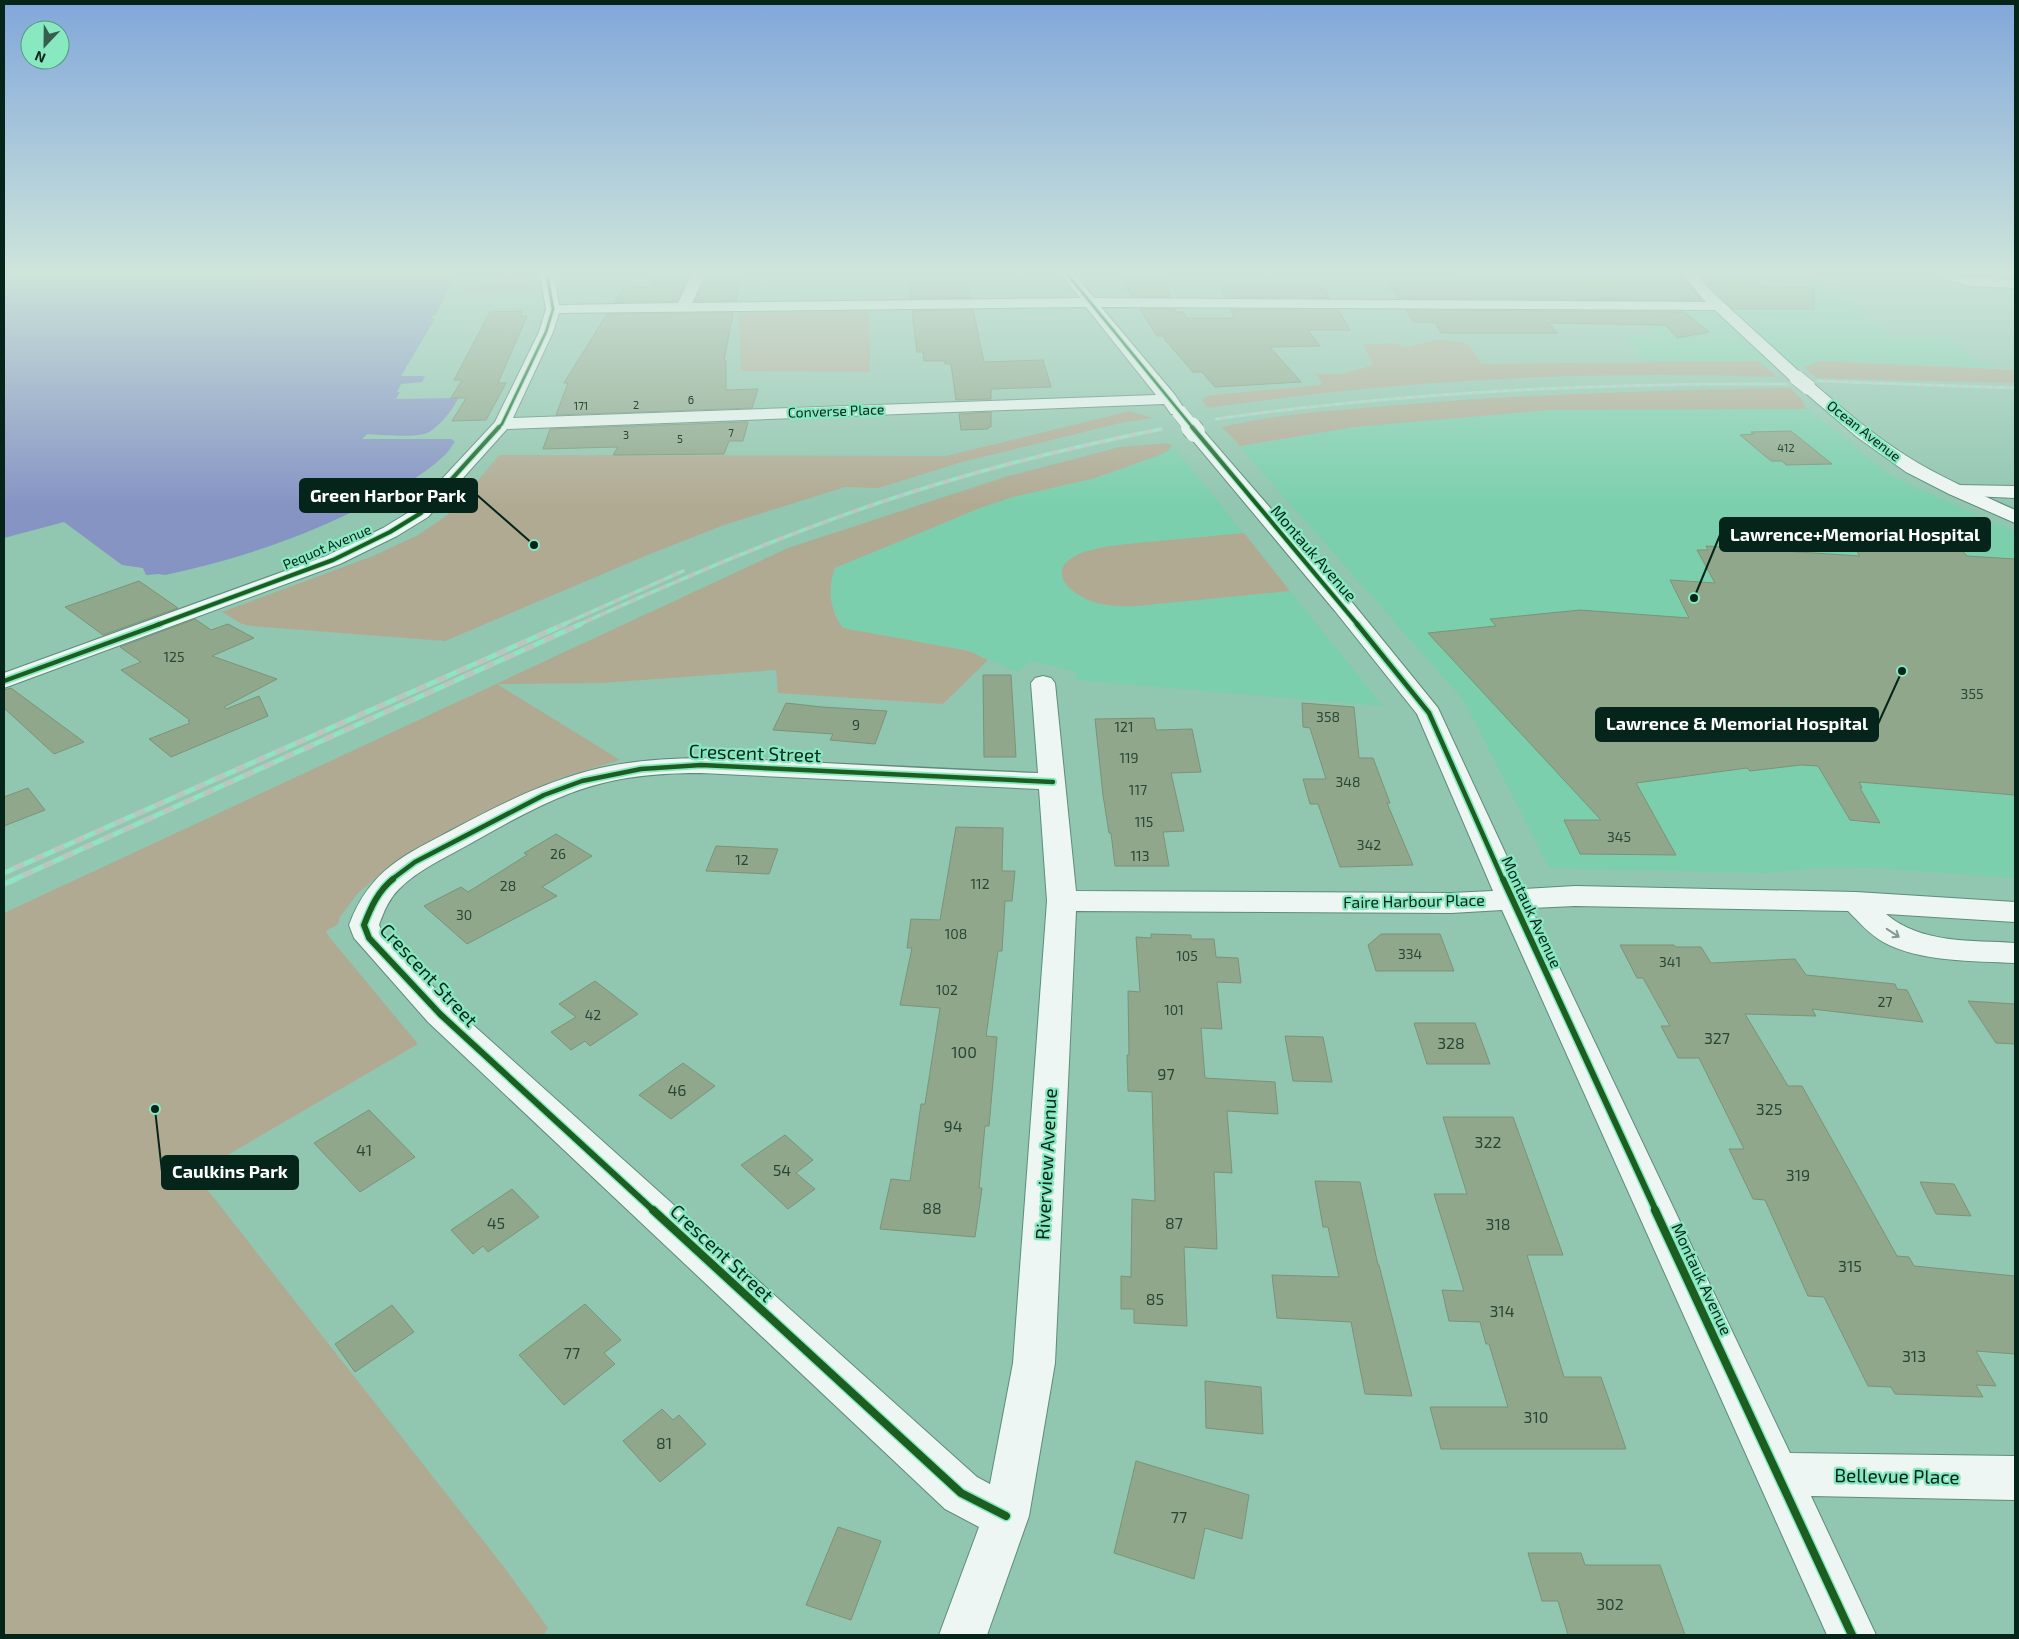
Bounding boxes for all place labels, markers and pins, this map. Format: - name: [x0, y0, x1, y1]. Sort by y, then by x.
- callout: Green Harbor Park: [300, 479, 477, 512]
- callout: Lawrence+Memorial Hospital: [1720, 518, 1990, 551]
- callout: Lawrence & Memorial Hospital: [1596, 708, 1878, 741]
- callout: Caulkins Park: [162, 1156, 298, 1189]

